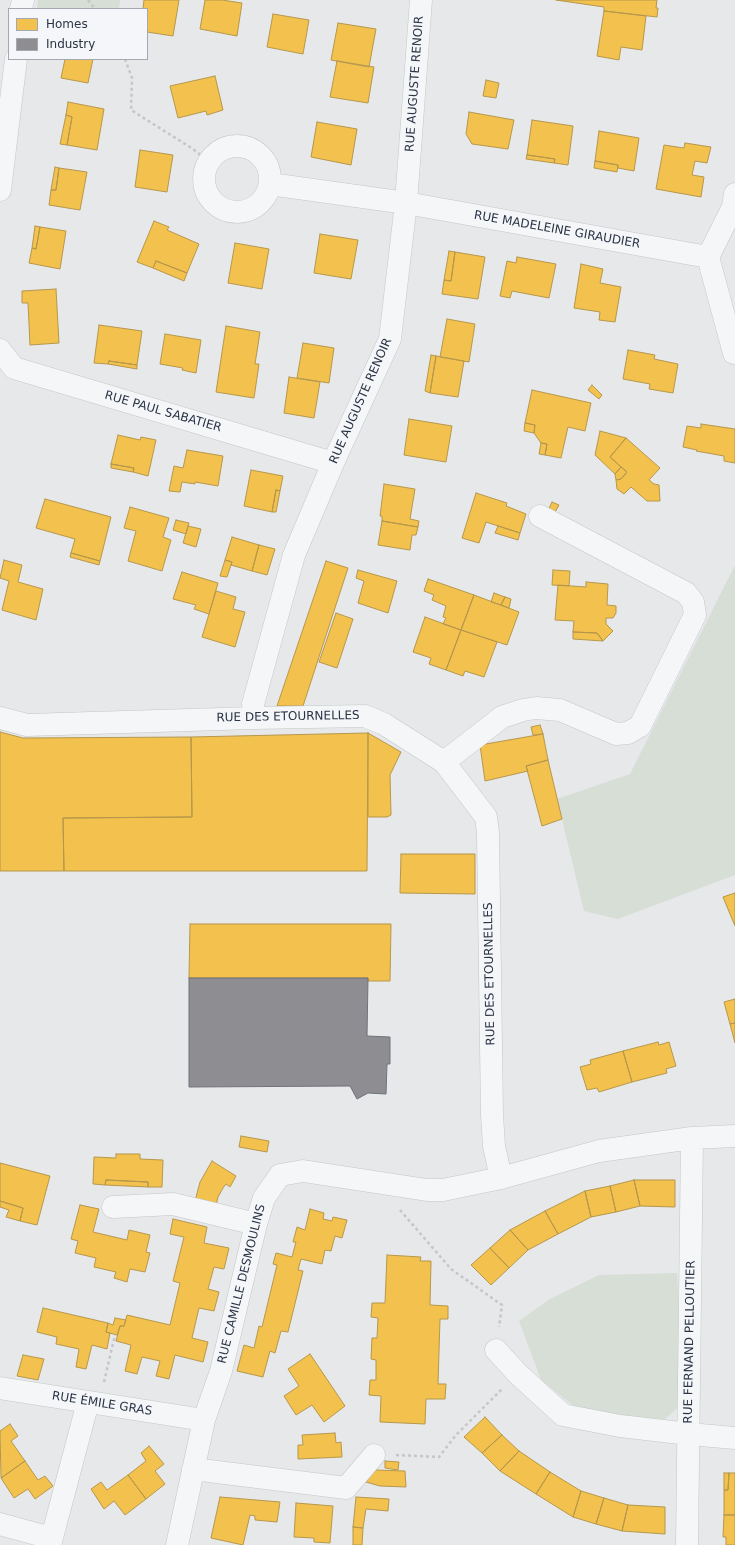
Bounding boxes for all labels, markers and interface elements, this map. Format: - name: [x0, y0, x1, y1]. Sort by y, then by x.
- legend: [8, 8, 148, 60]
- street label: RUE AUGUSTE RENOIR: [403, 16, 427, 152]
- text: Homes: [46, 17, 88, 31]
- text: Industry: [46, 37, 95, 51]
- street label: RUE MADELEINE GIRAUDIER: [473, 208, 641, 252]
- street label: RUE AUGUSTE RENOIR: [327, 336, 395, 466]
- street label: RUE PAUL SABATIER: [103, 388, 223, 436]
- street label: RUE DES ETOURNELLES: [216, 709, 360, 725]
- street label: RUE DES ETOURNELLES: [482, 902, 498, 1046]
- street label: RUE CAMILLE DESMOULINS: [215, 1203, 269, 1365]
- street label: RUE FERNAND PELLOUTIER: [681, 1260, 699, 1424]
- street label: RUE ÉMILE GRAS: [51, 1389, 153, 1419]

